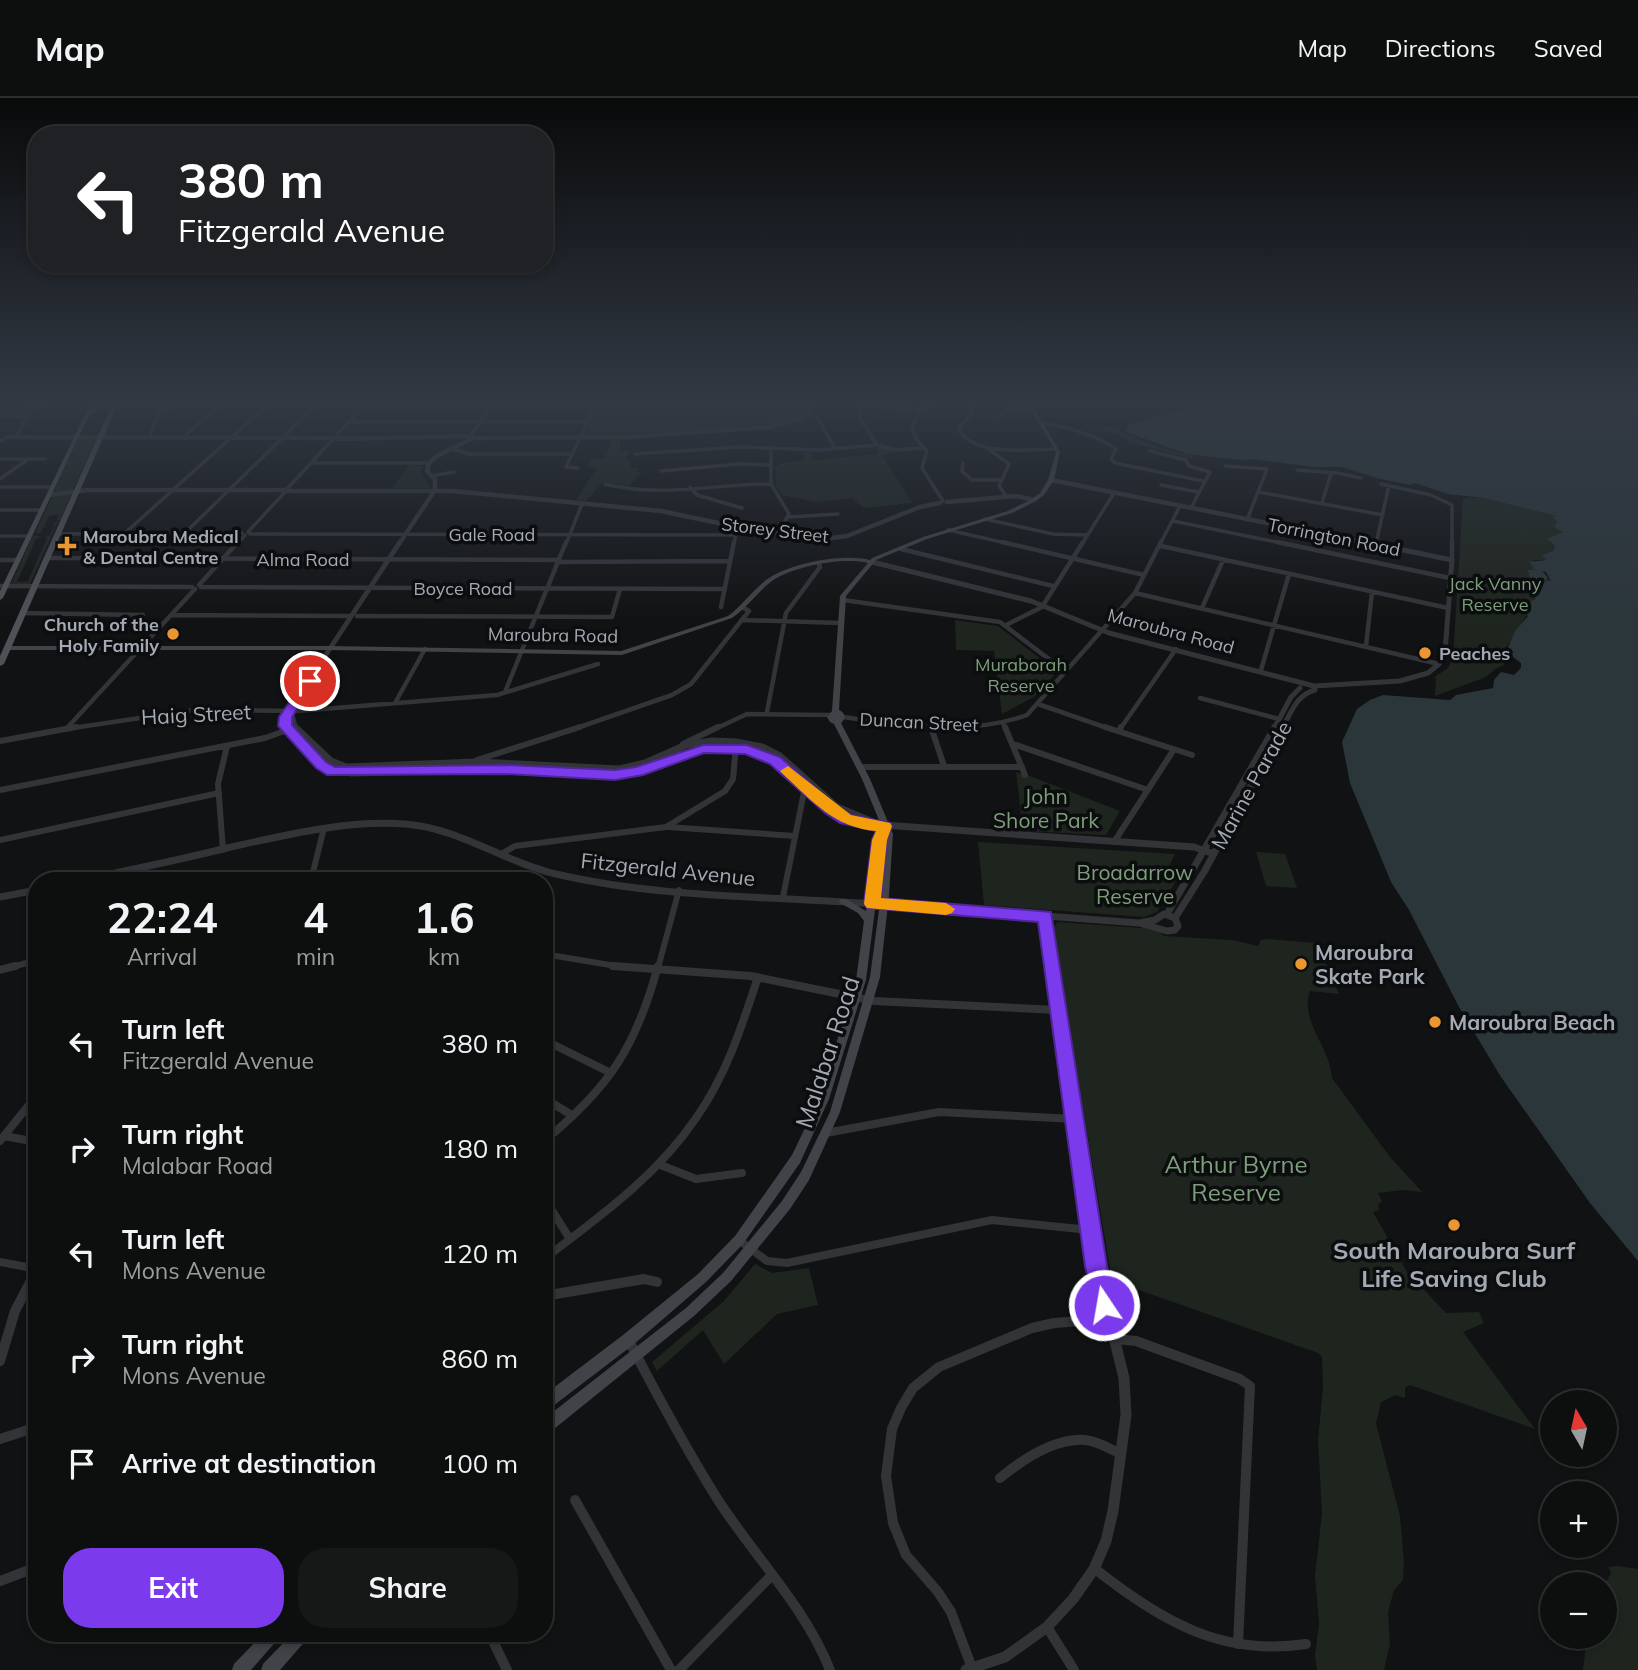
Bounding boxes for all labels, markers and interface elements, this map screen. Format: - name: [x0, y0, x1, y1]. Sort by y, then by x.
- text: Map: [35, 28, 105, 69]
- text: Map: [1297, 33, 1347, 63]
- text: Directions: [1385, 33, 1496, 63]
- text: Saved: [1534, 33, 1603, 63]
- text: 380 m: [178, 149, 324, 210]
- icon: left: [63, 154, 154, 245]
- text: Fitzgerald Avenue: [178, 210, 445, 250]
- street label: Storey Street: [720, 512, 830, 548]
- street label: Torrington Road: [1266, 513, 1402, 561]
- street label: Gale Road: [449, 523, 535, 546]
- place label: Maroubra Medical & Dental Centre: [83, 525, 239, 569]
- marker: Maroubra Medical & Dental Centre: [57, 536, 77, 556]
- street label: Alma Road: [257, 548, 349, 571]
- park label: Jack Vanny Reserve: [1449, 572, 1542, 616]
- street label: Boyce Road: [413, 577, 513, 600]
- street label: Maroubra Road: [1105, 603, 1237, 659]
- place label: Church of the Holy Family: [44, 613, 159, 657]
- street label: Maroubra Road: [488, 622, 618, 648]
- marker: Church of the Holy Family: [165, 626, 181, 642]
- place label: Peaches: [1439, 642, 1510, 665]
- marker: Peaches: [1417, 645, 1433, 661]
- pin: [280, 651, 340, 711]
- park label: Muraborah Reserve: [975, 653, 1067, 697]
- icon: arrive: [291, 662, 329, 700]
- street label: Haig Street: [140, 698, 252, 730]
- street label: Duncan Street: [859, 707, 979, 737]
- street label: Marine Parade: [1205, 716, 1297, 854]
- park label: John Shore Park: [993, 783, 1099, 833]
- street label: Fitzgerald Avenue: [579, 847, 757, 891]
- park label: Broadarrow Reserve: [1077, 859, 1193, 909]
- text: 22:24: [106, 891, 218, 944]
- text: 4: [303, 891, 328, 944]
- text: 1.6: [414, 891, 475, 944]
- place label: Maroubra Skate Park: [1315, 939, 1425, 989]
- text: Arrival: [127, 942, 197, 971]
- text: min: [296, 942, 335, 971]
- text: km: [428, 942, 460, 971]
- marker: Maroubra Skate Park: [1293, 956, 1309, 972]
- street label: Malabar Road: [788, 972, 866, 1132]
- place label: Maroubra Beach: [1449, 1009, 1616, 1035]
- text: Turn left: [122, 1013, 224, 1046]
- marker: Maroubra Beach: [1427, 1014, 1443, 1030]
- icon: left: [63, 1025, 101, 1063]
- text: 380 m: [442, 1027, 518, 1060]
- text: Fitzgerald Avenue: [122, 1046, 314, 1075]
- text: Turn right: [122, 1118, 243, 1151]
- icon: right: [63, 1130, 101, 1168]
- text: 180 m: [442, 1132, 518, 1165]
- park label: Arthur Byrne Reserve: [1164, 1149, 1308, 1207]
- text: Malabar Road: [122, 1151, 273, 1180]
- marker: South Maroubra Surf Life Saving Club: [1446, 1217, 1462, 1233]
- text: Turn left: [122, 1223, 224, 1256]
- icon: left: [63, 1235, 101, 1273]
- place label: South Maroubra Surf Life Saving Club: [1333, 1235, 1576, 1293]
- text: 120 m: [442, 1237, 518, 1270]
- text: Mons Avenue: [122, 1256, 266, 1285]
- position arrow: [1067, 1268, 1141, 1342]
- text: Turn right: [122, 1328, 243, 1361]
- icon: right: [63, 1340, 101, 1378]
- text: 860 m: [442, 1342, 518, 1375]
- text: Mons Avenue: [122, 1361, 266, 1390]
- north arrow: [1540, 1390, 1617, 1466]
- map controls: [1540, 1390, 1617, 1649]
- icon: arrive: [63, 1445, 101, 1483]
- text: Arrive at destination: [122, 1447, 377, 1480]
- text: 100 m: [442, 1447, 518, 1480]
- button: +: [1540, 1481, 1617, 1558]
- button: Exit: [63, 1548, 284, 1628]
- button: Share: [298, 1548, 518, 1628]
- button: −: [1540, 1572, 1617, 1649]

